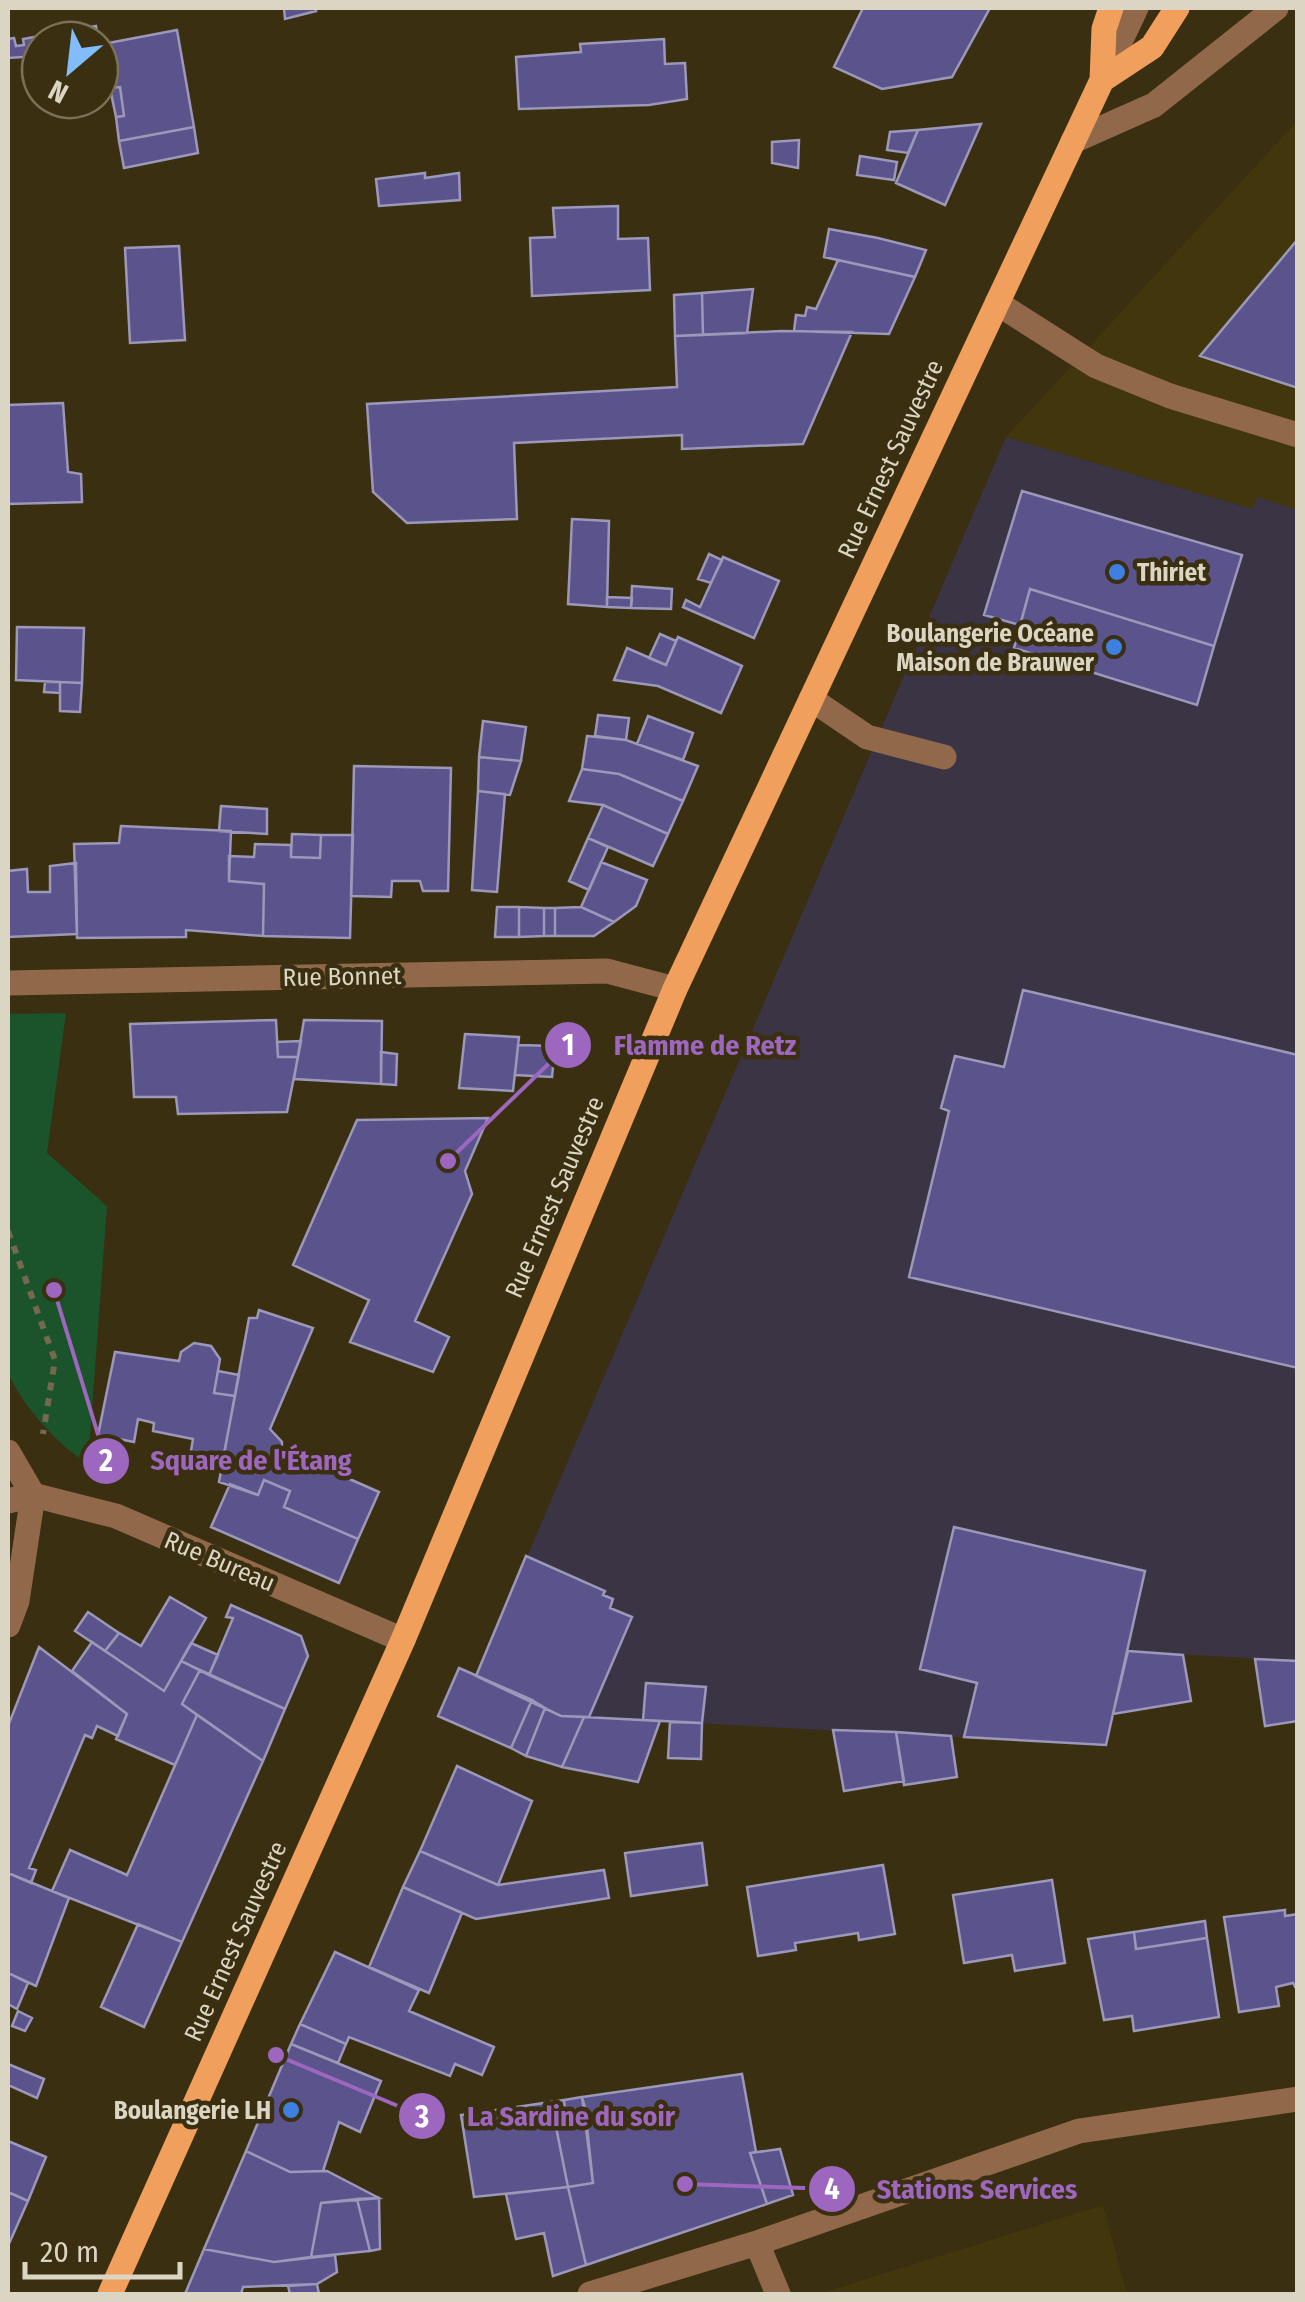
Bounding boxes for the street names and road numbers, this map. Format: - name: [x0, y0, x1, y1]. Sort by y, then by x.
- street label: Rue Ernest Sauvestre: [832, 355, 950, 564]
- street label: Rue Bonnet: [282, 961, 402, 993]
- street label: Rue Ernest Sauvestre: [499, 1092, 611, 1303]
- street label: Rue Bureau: [160, 1525, 279, 1599]
- street label: Rue Ernest Sauvestre: [178, 1837, 293, 2046]

